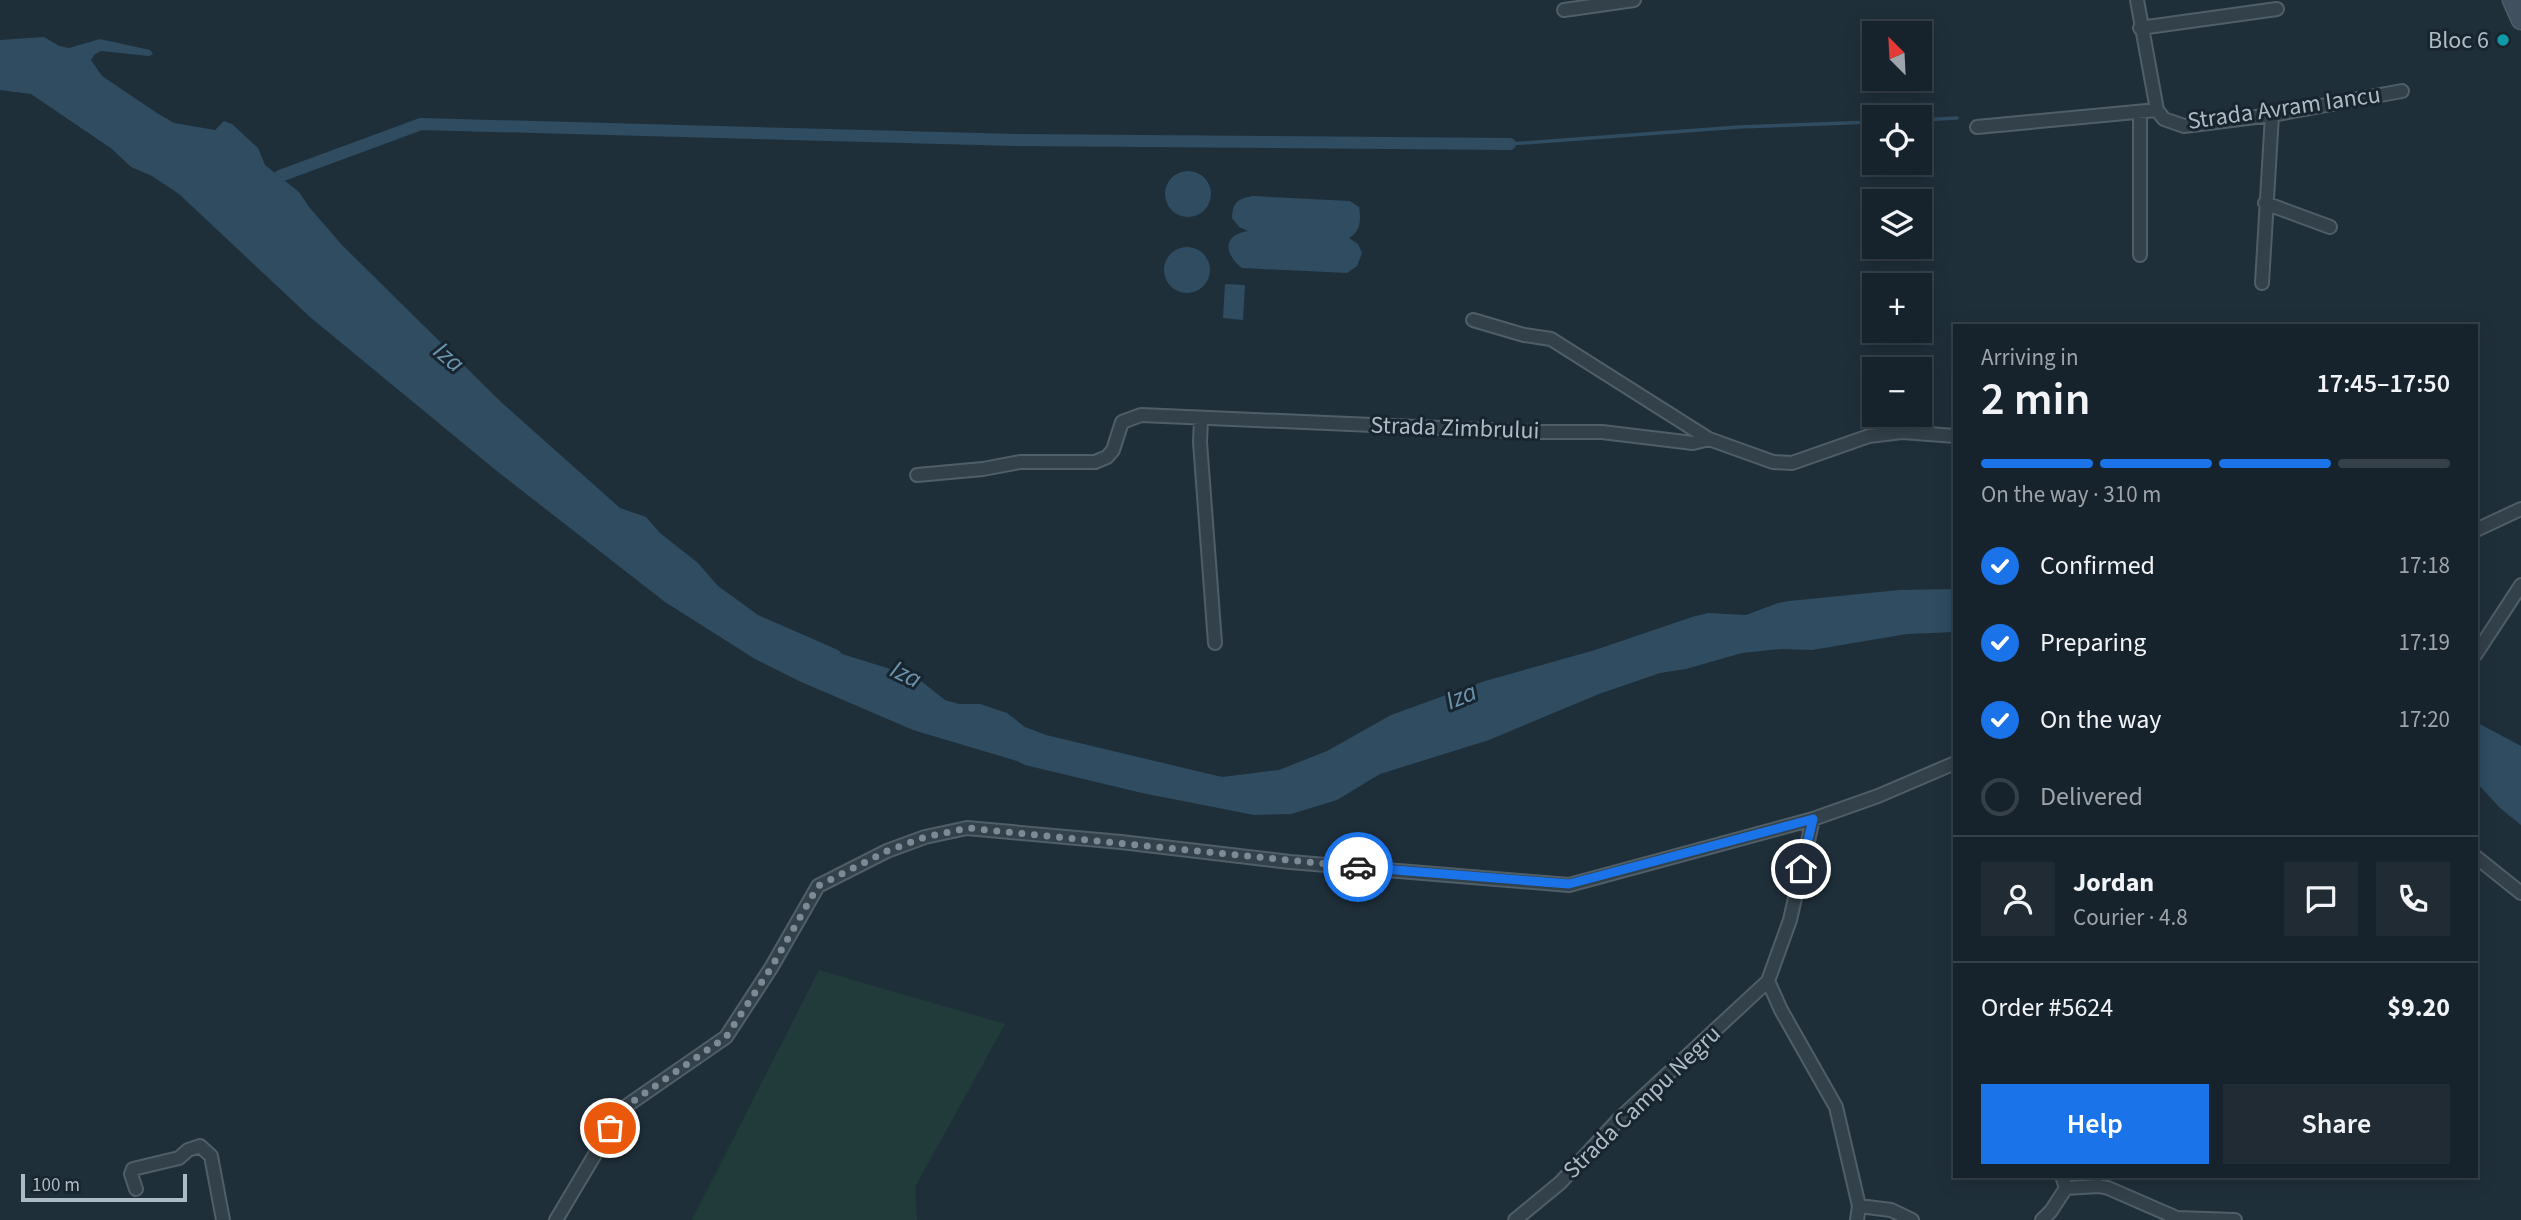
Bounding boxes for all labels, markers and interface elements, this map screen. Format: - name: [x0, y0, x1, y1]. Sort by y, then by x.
- north arrow: [1862, 21, 1932, 91]
- map controls: [1862, 21, 1932, 427]
- place label: Bloc 6: [2428, 23, 2489, 58]
- marker: Bloc 6: [2495, 32, 2511, 48]
- street label: Strada Avram Iancu: [2185, 77, 2383, 139]
- button: locate: [1862, 105, 1932, 175]
- button: layers: [1862, 189, 1932, 259]
- button: +: [1862, 273, 1932, 343]
- water label: Iza: [425, 333, 473, 381]
- text: Arriving in: [1981, 341, 2079, 374]
- button: −: [1862, 357, 1932, 427]
- text: 17:45–17:50: [2317, 365, 2450, 402]
- text: 2 min: [1981, 367, 2090, 432]
- street label: Strada Zimbrului: [1370, 408, 1540, 448]
- text: On the way · 310 m: [1981, 478, 2161, 511]
- icon: check: [1981, 547, 2019, 585]
- text: Confirmed: [2040, 547, 2155, 584]
- text: 17:18: [2399, 549, 2450, 582]
- icon: check: [1981, 624, 2019, 662]
- text: Preparing: [2040, 624, 2146, 661]
- text: 17:19: [2399, 626, 2450, 659]
- water label: Iza: [884, 651, 928, 697]
- water label: Iza: [1440, 673, 1482, 719]
- icon: check: [1981, 701, 2019, 739]
- text: On the way: [2040, 701, 2161, 738]
- text: 17:20: [2399, 703, 2450, 736]
- text: Delivered: [2040, 778, 2143, 815]
- courier: [1323, 832, 1393, 902]
- pin: [1771, 839, 1831, 899]
- icon: car: [1339, 848, 1377, 886]
- icon: home: [1782, 850, 1820, 888]
- button: person: [1981, 862, 2055, 936]
- button: chat: [2284, 862, 2358, 936]
- button: phone: [2376, 862, 2450, 936]
- text: Jordan: [2073, 864, 2154, 901]
- text: Courier · 4.8: [2073, 901, 2188, 934]
- text: Order #5624: [1981, 989, 2113, 1026]
- text: $9.20: [2387, 989, 2450, 1026]
- street label: Strada Campu Negru: [1555, 1017, 1729, 1187]
- button: Help: [1981, 1084, 2209, 1164]
- button: Share: [2223, 1084, 2450, 1164]
- pin: [580, 1098, 640, 1158]
- icon: bag: [591, 1109, 629, 1147]
- scale bar: [21, 1171, 187, 1203]
- text: 100 m: [32, 1172, 80, 1199]

